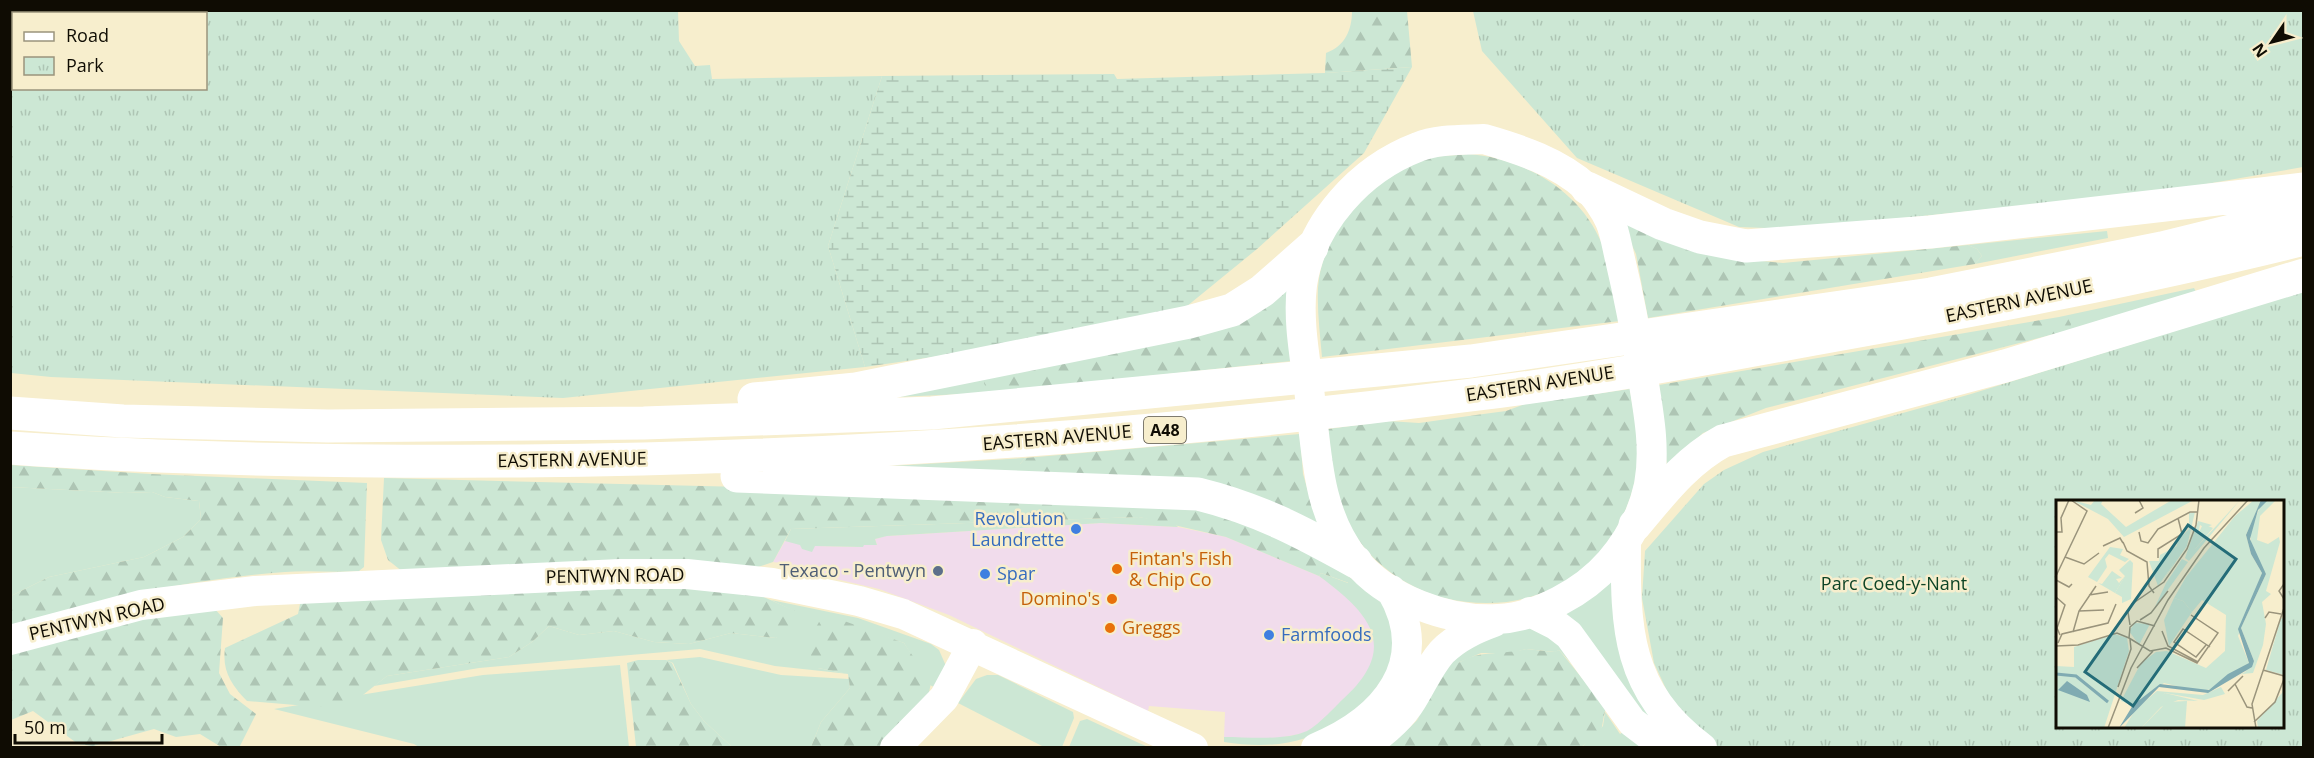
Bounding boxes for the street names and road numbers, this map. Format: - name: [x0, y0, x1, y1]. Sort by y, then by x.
- street label: EASTERN AVENUE: [1943, 273, 2094, 327]
- street label: EASTERN AVENUE: [1464, 359, 1615, 407]
- road number: A48: [1144, 417, 1186, 443]
- street label: EASTERN AVENUE: [981, 419, 1132, 455]
- street label: EASTERN AVENUE: [497, 446, 647, 472]
- street label: PENTWYN ROAD: [545, 562, 685, 588]
- street label: PENTWYN ROAD: [26, 591, 167, 645]

